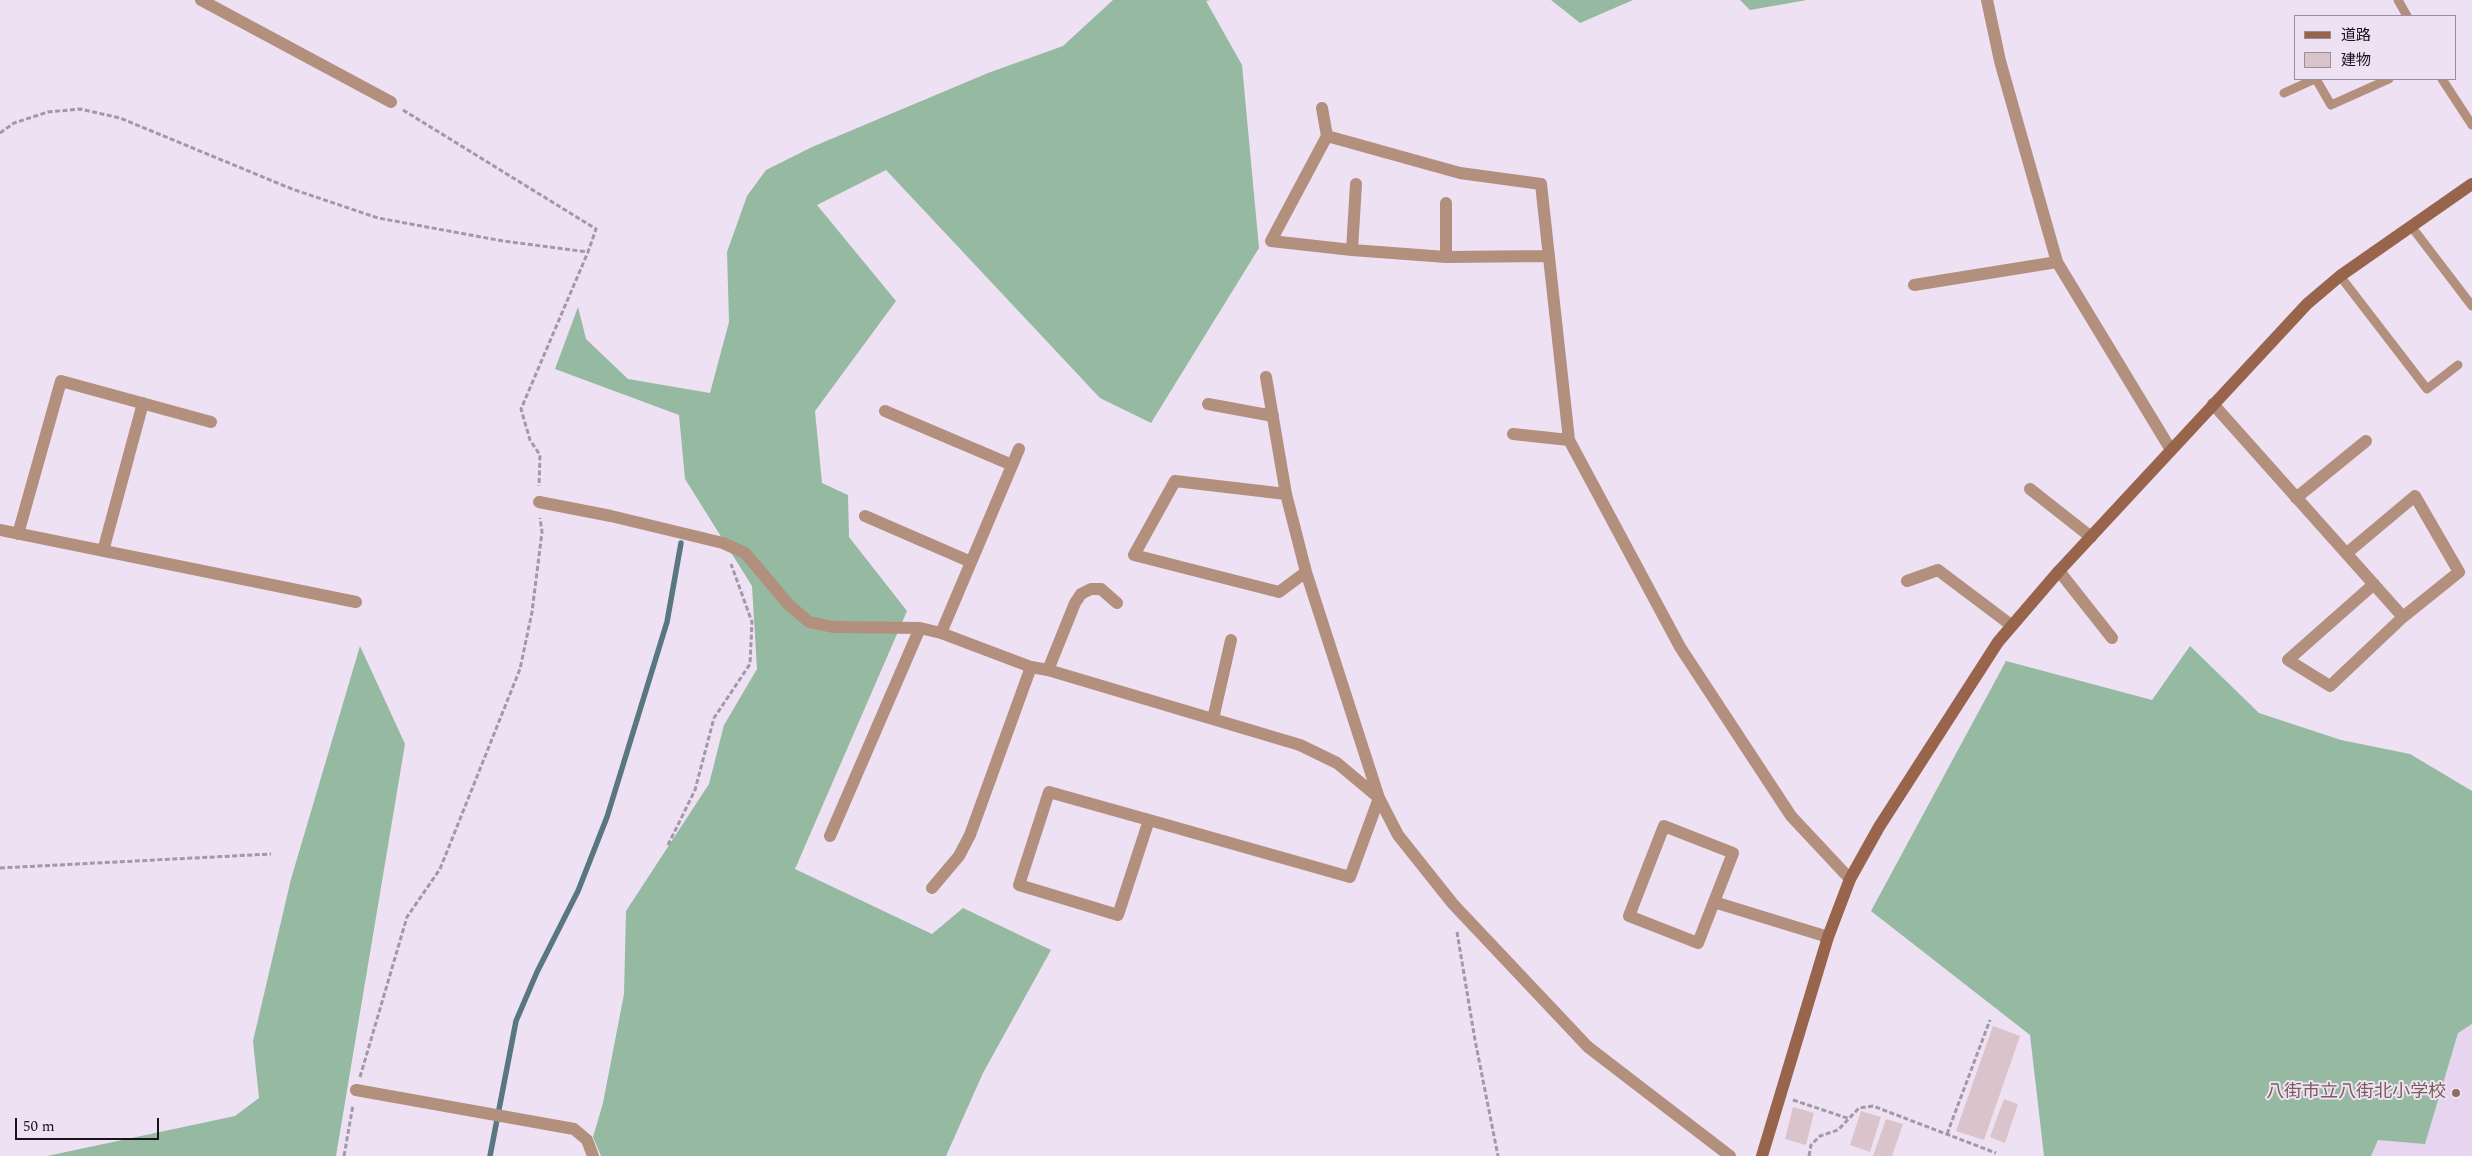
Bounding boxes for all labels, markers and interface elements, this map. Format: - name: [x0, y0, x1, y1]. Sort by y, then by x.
- legend: [2294, 15, 2457, 80]
- text: 道路: [2341, 24, 2371, 47]
- text: 建物: [2341, 49, 2371, 72]
- place label: 八街市立八街北小学校: [2266, 1082, 2446, 1104]
- marker: 八街市立八街北小学校: [2450, 1087, 2462, 1099]
- scale bar: [18, 1108, 161, 1140]
- text: 50 m: [23, 1115, 55, 1138]

